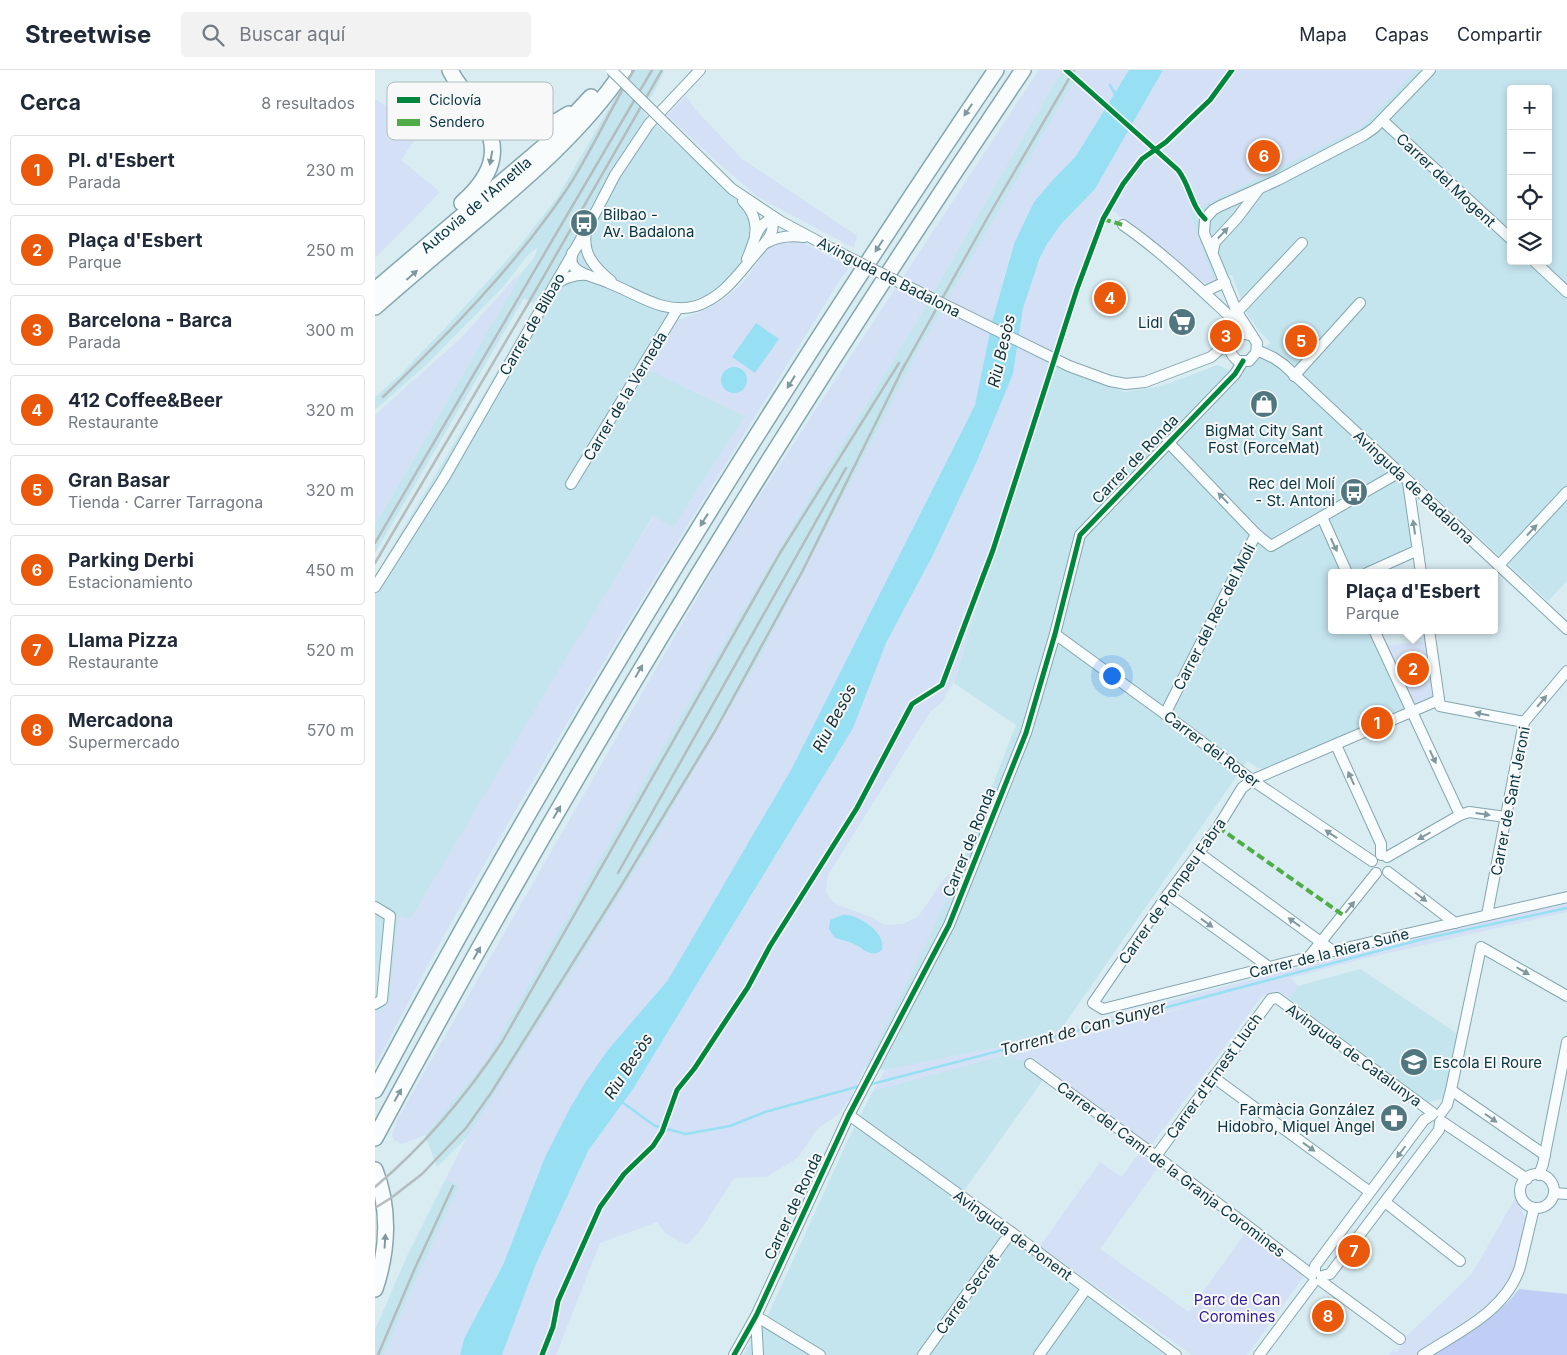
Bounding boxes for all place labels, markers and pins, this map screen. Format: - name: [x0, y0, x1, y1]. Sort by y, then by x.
- pin: 6: [1248, 137, 1280, 175]
- place label: Bilbao - Av. Badalona: [603, 205, 694, 241]
- bus stop icon: Bilbao - Av. Badalona: [569, 208, 599, 238]
- pin: 4: [1094, 279, 1126, 317]
- supermarket icon: Lidl: [1167, 307, 1197, 337]
- place label: Lidl: [1138, 313, 1163, 332]
- pin: 3: [1210, 317, 1242, 355]
- pin: 5: [1285, 322, 1317, 360]
- shop icon: BigMat City Sant Fost (ForceMat): [1249, 389, 1279, 419]
- place label: BigMat City Sant Fost (ForceMat): [1205, 421, 1323, 457]
- place label: Rec del Molí - St. Antoni: [1248, 474, 1335, 510]
- bus stop icon: Rec del Molí - St. Antoni: [1339, 477, 1369, 507]
- pin: 2: [1397, 650, 1429, 688]
- pin: 1: [1361, 704, 1393, 742]
- school or university icon: Escola El Roure: [1399, 1047, 1429, 1077]
- place label: Escola El Roure: [1433, 1053, 1542, 1072]
- place label: Farmàcia González Hidobro, Miquel Àngel: [1217, 1100, 1375, 1136]
- pharmacy icon: Farmàcia González Hidobro, Miquel Àngel: [1379, 1103, 1409, 1133]
- pin: 7: [1338, 1232, 1370, 1270]
- pin: 8: [1312, 1297, 1344, 1335]

